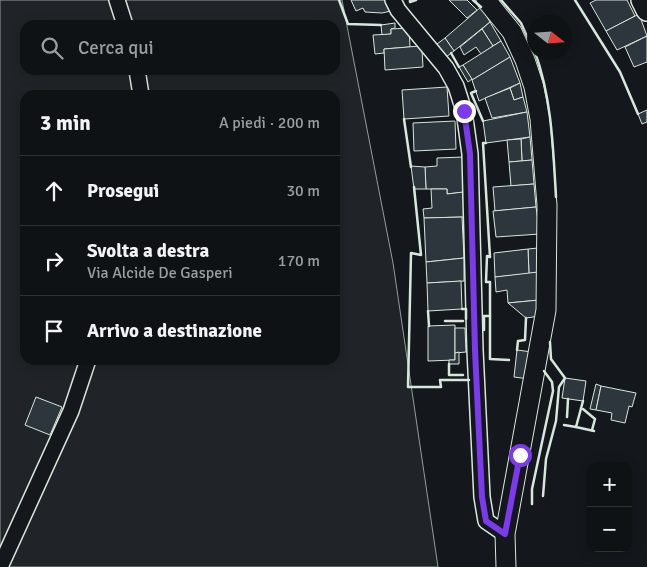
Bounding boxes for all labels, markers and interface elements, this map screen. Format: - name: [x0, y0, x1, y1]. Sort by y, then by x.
- north arrow: [527, 15, 572, 60]
- search box: [20, 20, 340, 75]
- icon: search: [38, 34, 66, 62]
- text: Cerca qui: [78, 36, 154, 60]
- route end: [453, 100, 476, 123]
- text: 3 min: [40, 110, 91, 136]
- text: A piedi · 200 m: [219, 113, 320, 133]
- icon: ahead: [40, 177, 68, 205]
- text: Prosegui: [87, 179, 159, 203]
- text: 30 m: [286, 181, 320, 201]
- text: Svolta a destra: [87, 239, 209, 263]
- icon: right: [40, 247, 68, 275]
- text: 170 m: [278, 251, 320, 271]
- text: Via Alcide De Gasperi: [87, 263, 233, 283]
- icon: arrive: [40, 317, 68, 345]
- text: Arrivo a destinazione: [87, 319, 262, 343]
- route start: [509, 444, 532, 467]
- map controls: [587, 462, 632, 552]
- button: +: [587, 462, 632, 507]
- button: −: [587, 507, 632, 552]

